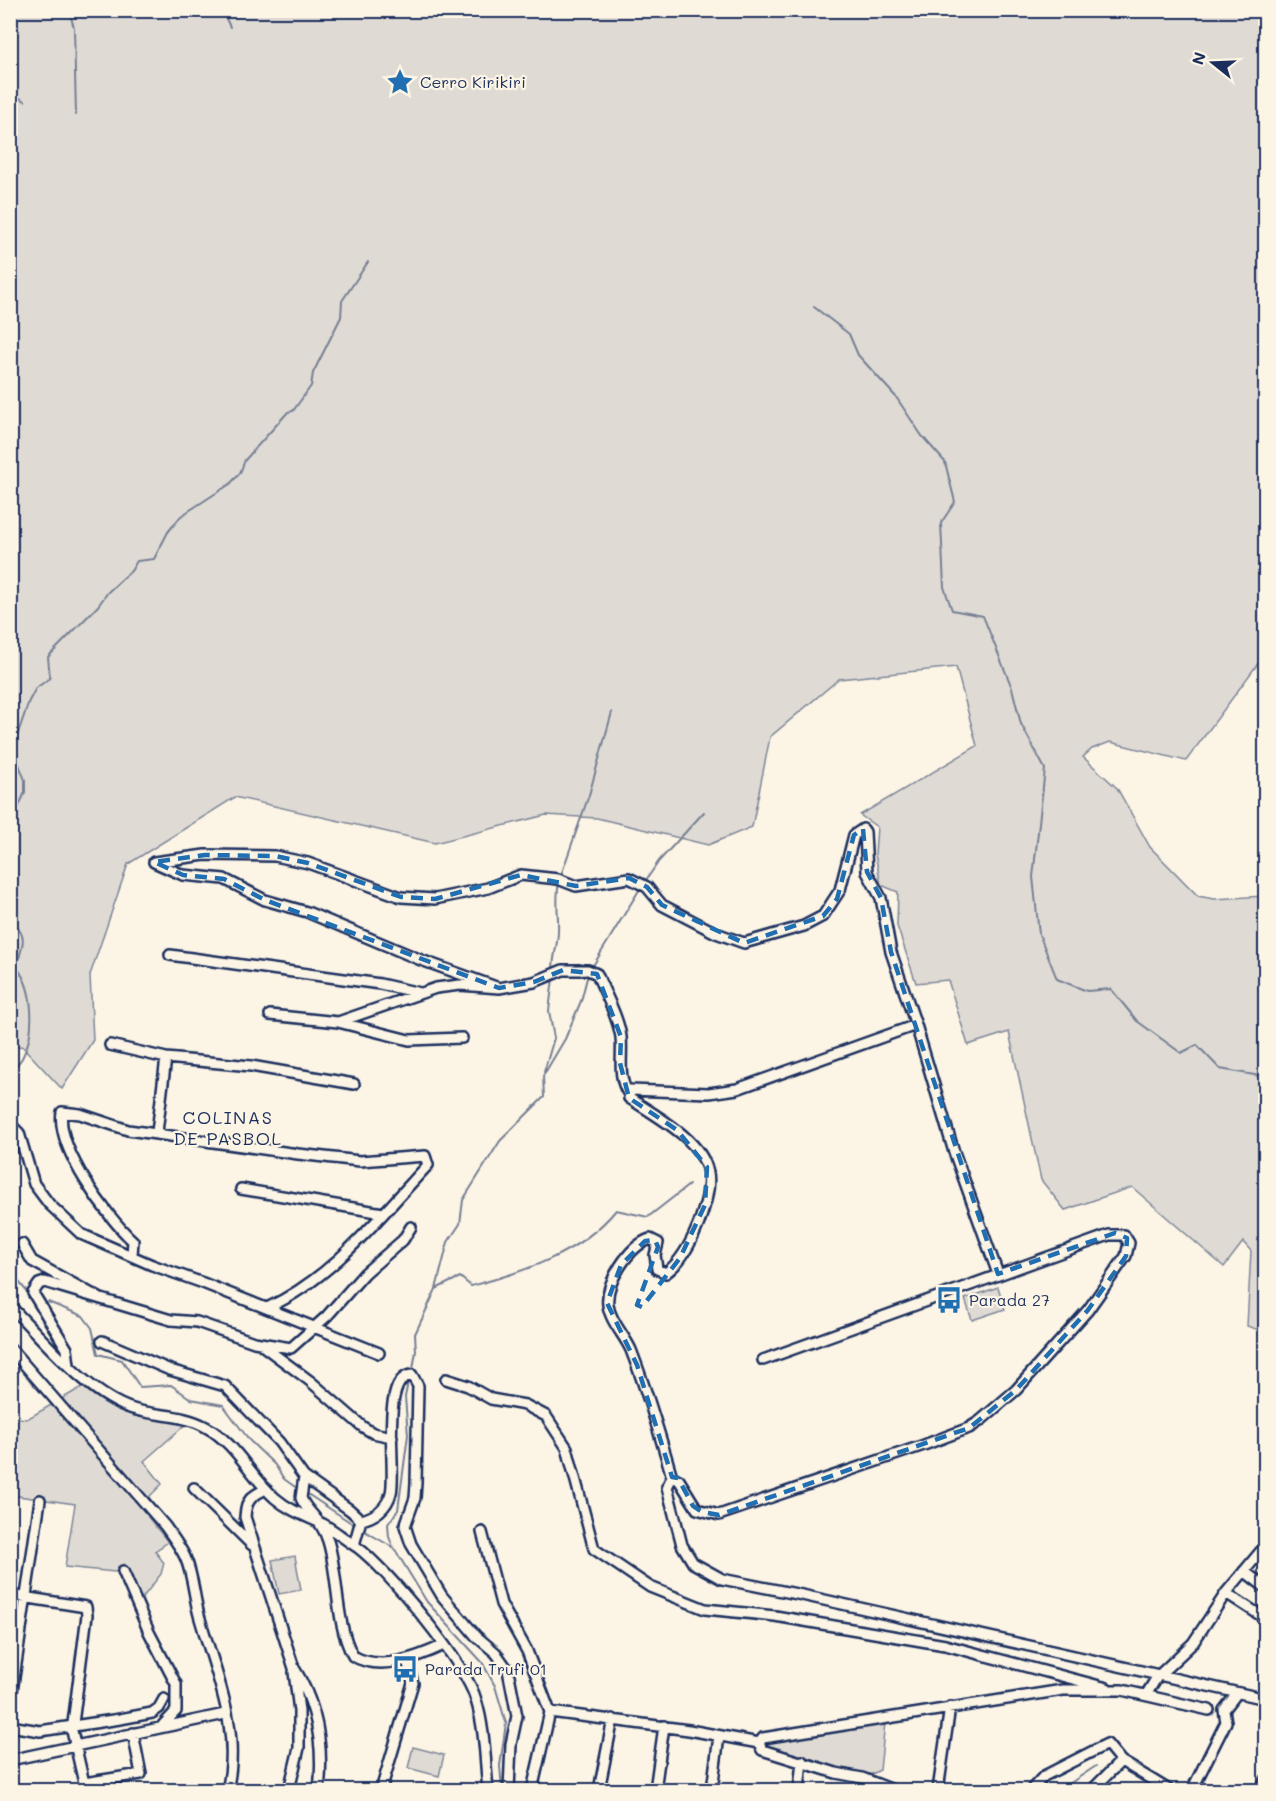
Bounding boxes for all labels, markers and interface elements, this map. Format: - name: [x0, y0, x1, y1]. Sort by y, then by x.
- north arrow: [1183, 33, 1243, 93]
- text: N: [1186, 49, 1210, 67]
- place icon: Cerro Kirikiri: [385, 67, 415, 97]
- place label: Cerro Kirikiri: [420, 71, 526, 92]
- district label: COLINAS DE PASBOL: [174, 1105, 283, 1150]
- bus stop icon: Parada 27: [934, 1285, 964, 1315]
- place label: Parada 27: [969, 1289, 1050, 1310]
- bus stop icon: Parada Trufi 01: [390, 1654, 420, 1684]
- place label: Parada Trufi 01: [425, 1658, 547, 1679]

